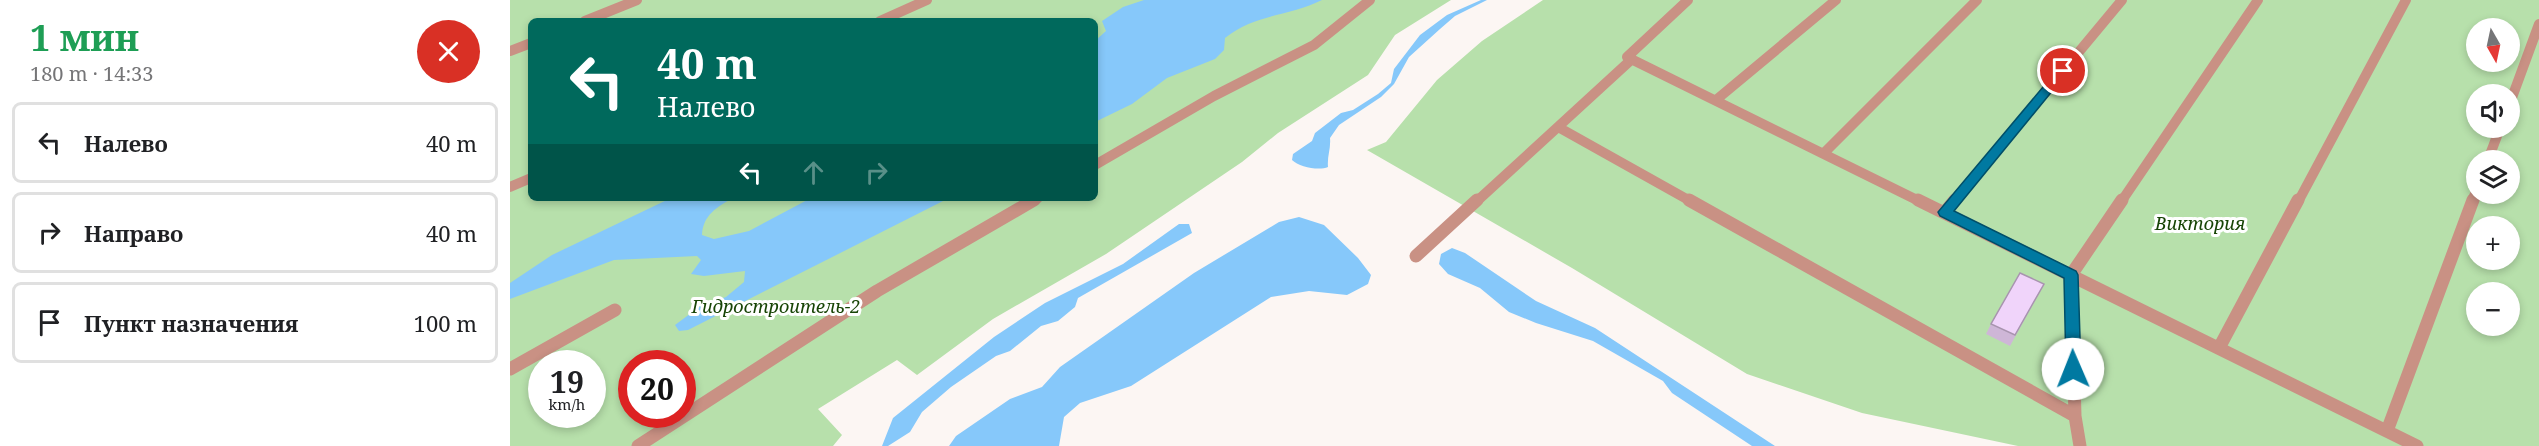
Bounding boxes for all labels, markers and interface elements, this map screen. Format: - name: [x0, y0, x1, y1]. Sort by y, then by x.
- text: 1 мин: [30, 13, 139, 62]
- north arrow: [2466, 18, 2520, 72]
- map controls: [2466, 18, 2520, 336]
- button: close: [417, 20, 480, 83]
- text: 40 m: [657, 34, 757, 91]
- icon: left: [558, 42, 636, 120]
- pin: [2037, 45, 2088, 96]
- icon: arrive: [2046, 54, 2079, 87]
- text: 180 m · 14:33: [30, 60, 153, 87]
- button: sound: [2466, 84, 2520, 138]
- text: Налево: [657, 88, 755, 125]
- icon: left: [33, 126, 66, 159]
- text: Налево: [84, 128, 168, 158]
- text: 40 m: [426, 128, 477, 158]
- button: layers: [2466, 150, 2520, 204]
- icon: left: [734, 156, 767, 189]
- icon: ahead: [797, 156, 830, 189]
- icon: right: [860, 156, 893, 189]
- park label: Виктория: [2154, 211, 2245, 235]
- icon: right: [33, 216, 66, 249]
- button: +: [2466, 216, 2520, 270]
- text: Направо: [84, 218, 183, 248]
- text: 40 m: [426, 218, 477, 248]
- button: −: [2466, 282, 2520, 336]
- park label: Гидростроитель-2: [691, 294, 860, 318]
- icon: arrive: [33, 306, 66, 339]
- text: Пункт назначения: [84, 308, 298, 338]
- text: 100 m: [414, 308, 477, 338]
- position arrow: [2041, 337, 2105, 401]
- speed limit sign: 20: [618, 350, 696, 428]
- text: 19: [550, 361, 584, 402]
- text: km/h: [549, 394, 585, 414]

